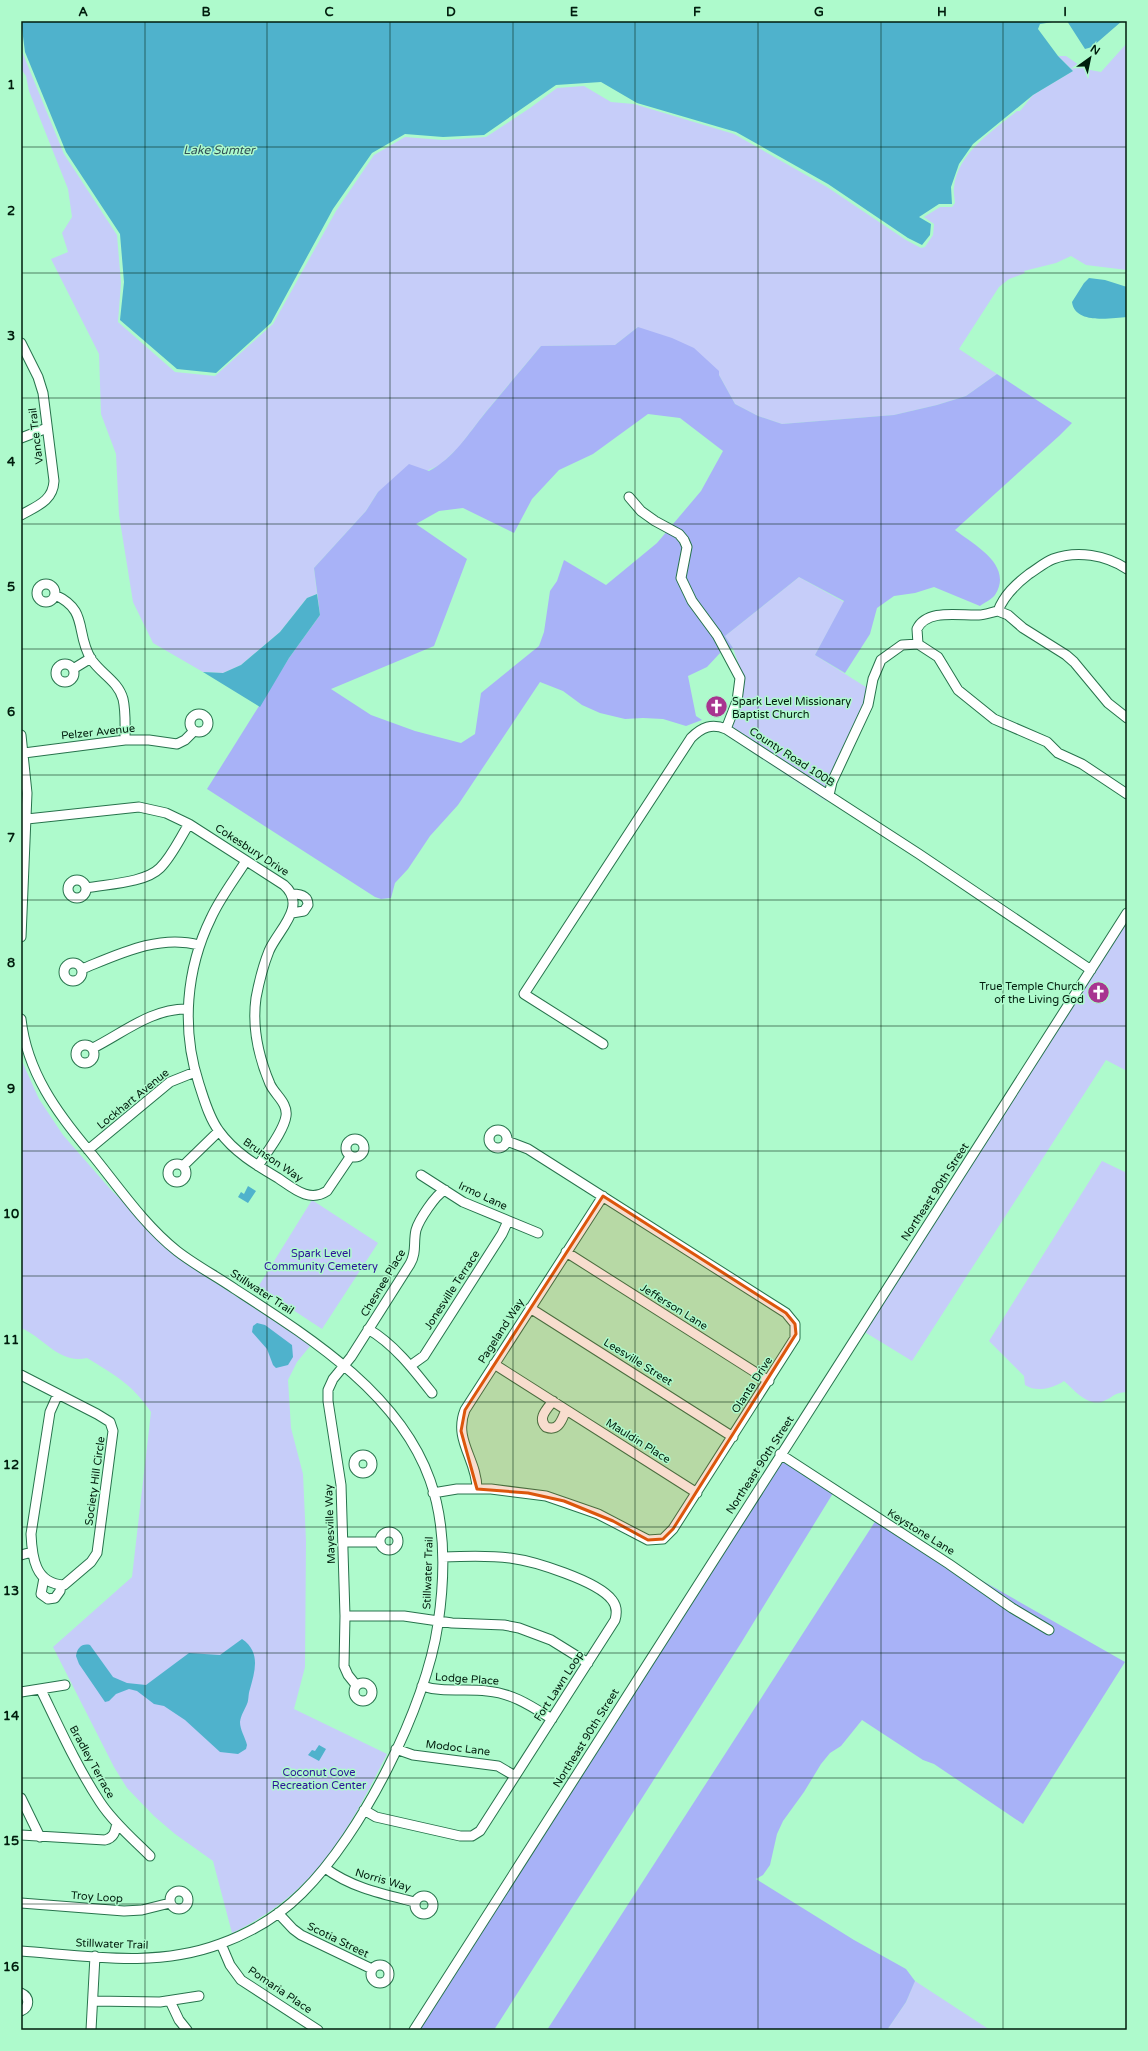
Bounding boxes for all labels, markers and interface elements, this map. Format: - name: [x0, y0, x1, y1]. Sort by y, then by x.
- text: A: [78, 4, 88, 20]
- text: B: [201, 4, 211, 20]
- text: C: [324, 4, 334, 20]
- text: D: [446, 4, 456, 20]
- text: E: [570, 4, 578, 20]
- text: F: [693, 4, 701, 20]
- text: G: [814, 4, 824, 20]
- text: H: [937, 4, 947, 20]
- text: I: [1063, 4, 1067, 20]
- north arrow: [1070, 38, 1110, 78]
- text: N: [1088, 42, 1102, 58]
- text: 1: [7, 77, 15, 93]
- water label: Lake Sumter: [183, 143, 256, 157]
- text: 2: [7, 203, 15, 219]
- text: 3: [7, 328, 15, 344]
- street label: Vance Trail: [26, 407, 46, 465]
- text: 4: [7, 454, 16, 470]
- text: 5: [7, 579, 15, 595]
- church icon: Spark Level Missionary Baptist Church: [704, 694, 730, 720]
- place label: Spark Level Missionary Baptist Church: [732, 695, 851, 721]
- text: 6: [7, 704, 15, 720]
- street label: Pelzer Avenue: [60, 722, 136, 742]
- street label: County Road 100B: [747, 725, 837, 790]
- street label: Cokesbury Drive: [213, 821, 291, 879]
- text: 7: [7, 830, 15, 846]
- text: 8: [7, 955, 15, 971]
- church icon: True Temple Church of the Living God: [1086, 979, 1112, 1005]
- place label: True Temple Church of the Living God: [979, 980, 1084, 1006]
- street label: Lockhart Avenue: [95, 1066, 171, 1132]
- text: 9: [7, 1081, 15, 1097]
- street label: Brunson Way: [241, 1135, 305, 1185]
- street label: Northeast 90th Street: [898, 1141, 972, 1243]
- street label: Irmo Lane: [457, 1179, 509, 1213]
- text: 10: [3, 1206, 19, 1222]
- park label: Spark Level Community Cemetery: [264, 1247, 378, 1273]
- street label: Chesnee Place: [358, 1247, 408, 1319]
- street label: Jonesville Terrace: [421, 1248, 483, 1332]
- street label: Stillwater Trail: [228, 1267, 296, 1317]
- street label: Jefferson Lane: [638, 1281, 710, 1333]
- street label: Pageland Way: [475, 1296, 527, 1366]
- text: 11: [3, 1332, 19, 1348]
- street label: Leesville Street: [601, 1336, 675, 1388]
- street label: Olanta Drive: [729, 1354, 775, 1416]
- street label: Northeast 90th Street: [723, 1414, 797, 1516]
- street label: Mauldin Place: [603, 1416, 673, 1466]
- street label: Society Hill Circle: [82, 1436, 108, 1526]
- text: 12: [3, 1457, 19, 1473]
- street label: Mayesville Way: [322, 1484, 338, 1564]
- street label: Keystone Lane: [885, 1506, 957, 1558]
- street label: Stillwater Trail: [420, 1536, 436, 1610]
- text: 13: [3, 1583, 19, 1599]
- street label: Fort Lawn Loop: [531, 1648, 587, 1724]
- street label: Lodge Place: [434, 1670, 500, 1688]
- street label: Northeast 90th Street: [550, 1686, 622, 1790]
- text: 14: [3, 1708, 20, 1724]
- street label: Bradley Terrace: [67, 1723, 117, 1801]
- street label: Modoc Lane: [425, 1738, 491, 1758]
- park label: Coconut Cove Recreation Center: [272, 1766, 367, 1792]
- text: 15: [3, 1833, 19, 1849]
- street label: Norris Way: [354, 1866, 412, 1894]
- street label: Troy Loop: [71, 1889, 124, 1905]
- street label: Scotia Street: [305, 1920, 371, 1960]
- street label: Stillwater Trail: [75, 1936, 149, 1952]
- text: 16: [3, 1959, 19, 1975]
- street label: Pomaria Place: [245, 1964, 315, 2016]

